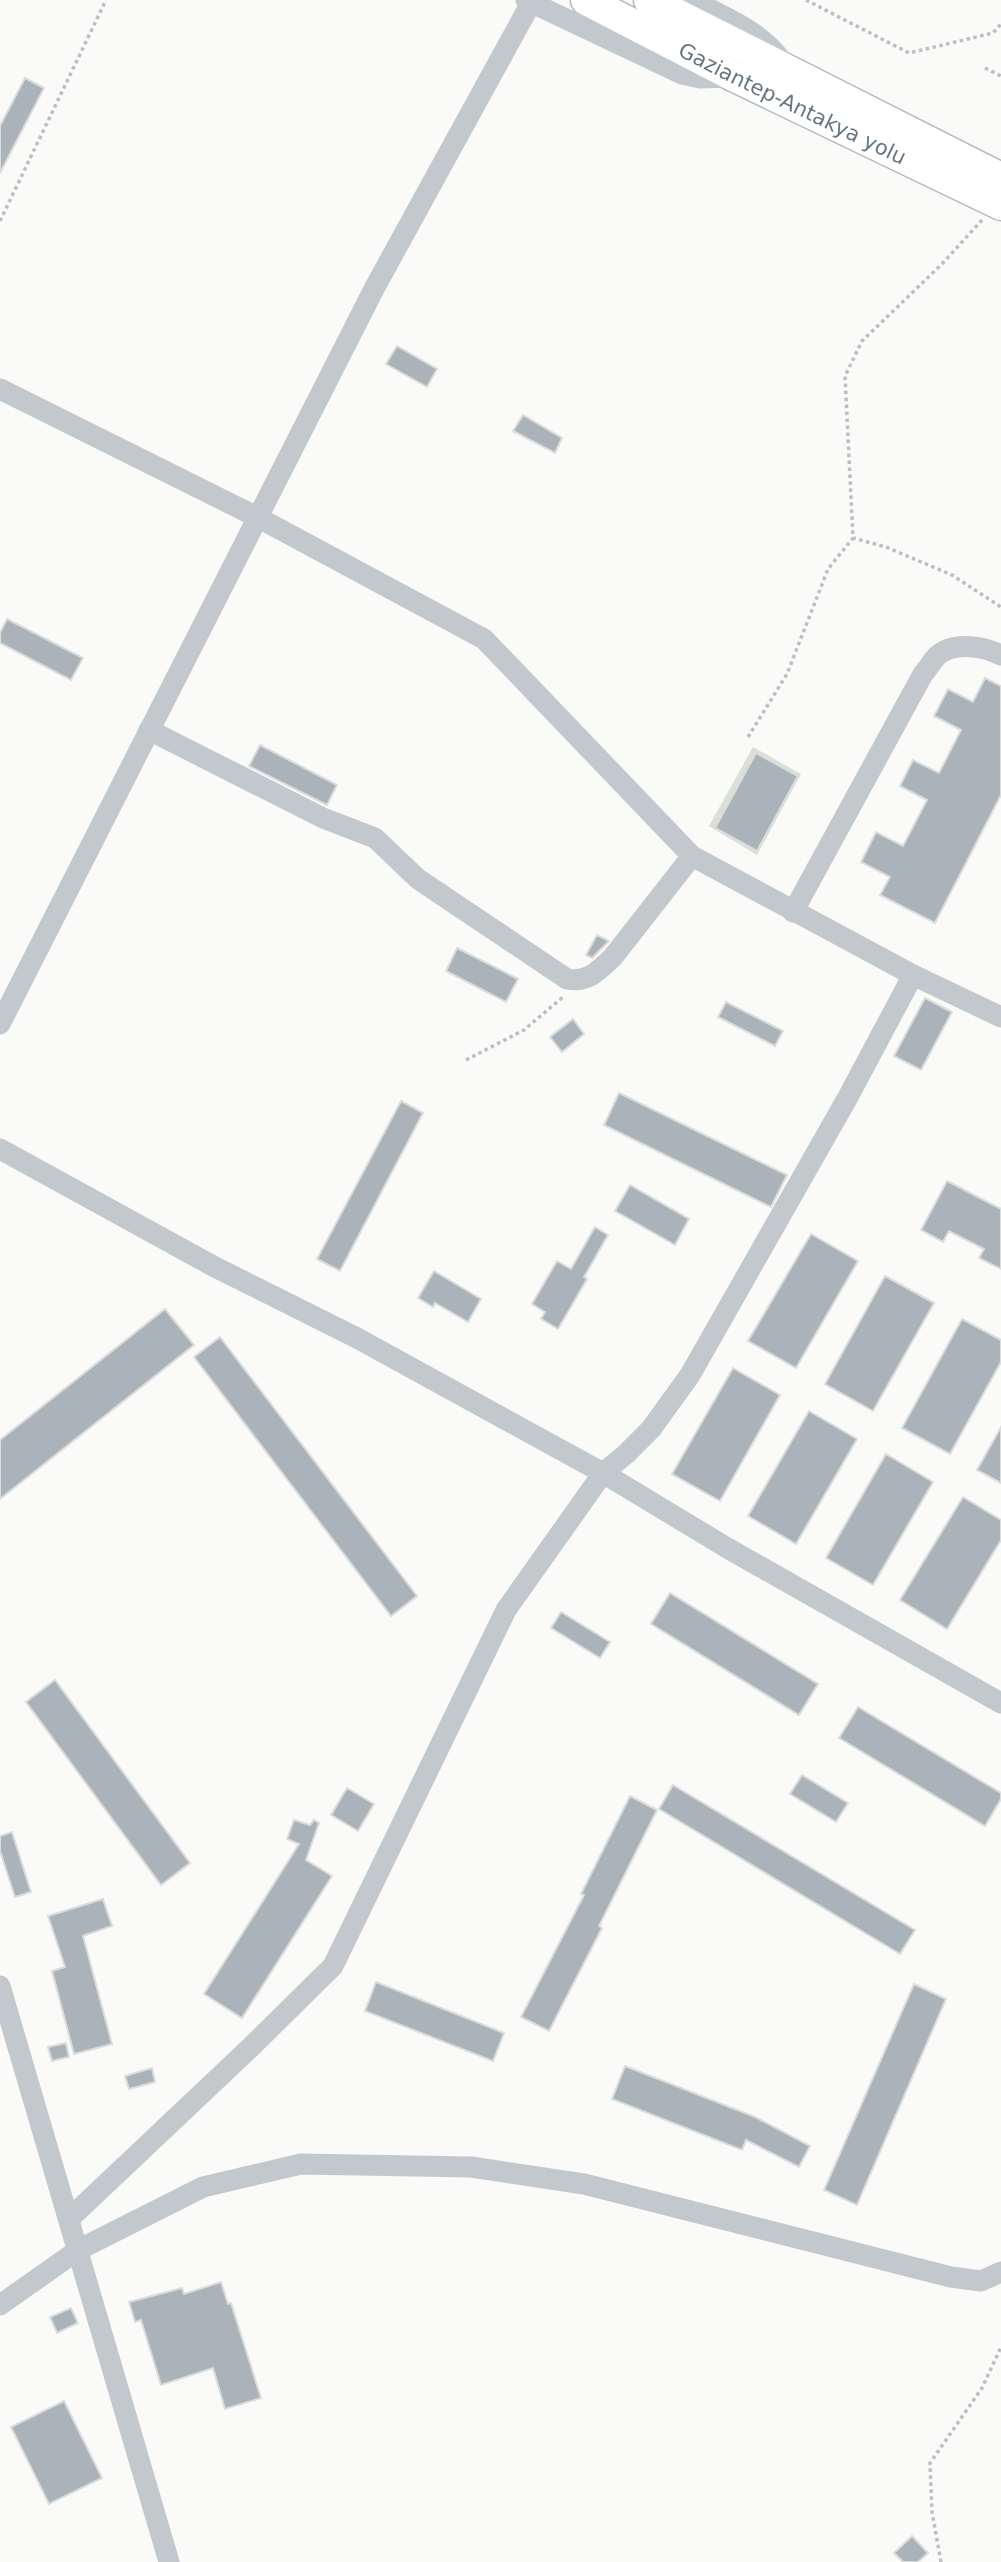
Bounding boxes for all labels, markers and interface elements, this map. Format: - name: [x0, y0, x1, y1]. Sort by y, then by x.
- street label: Gaziantep-Antakya yolu: [674, 38, 910, 170]

